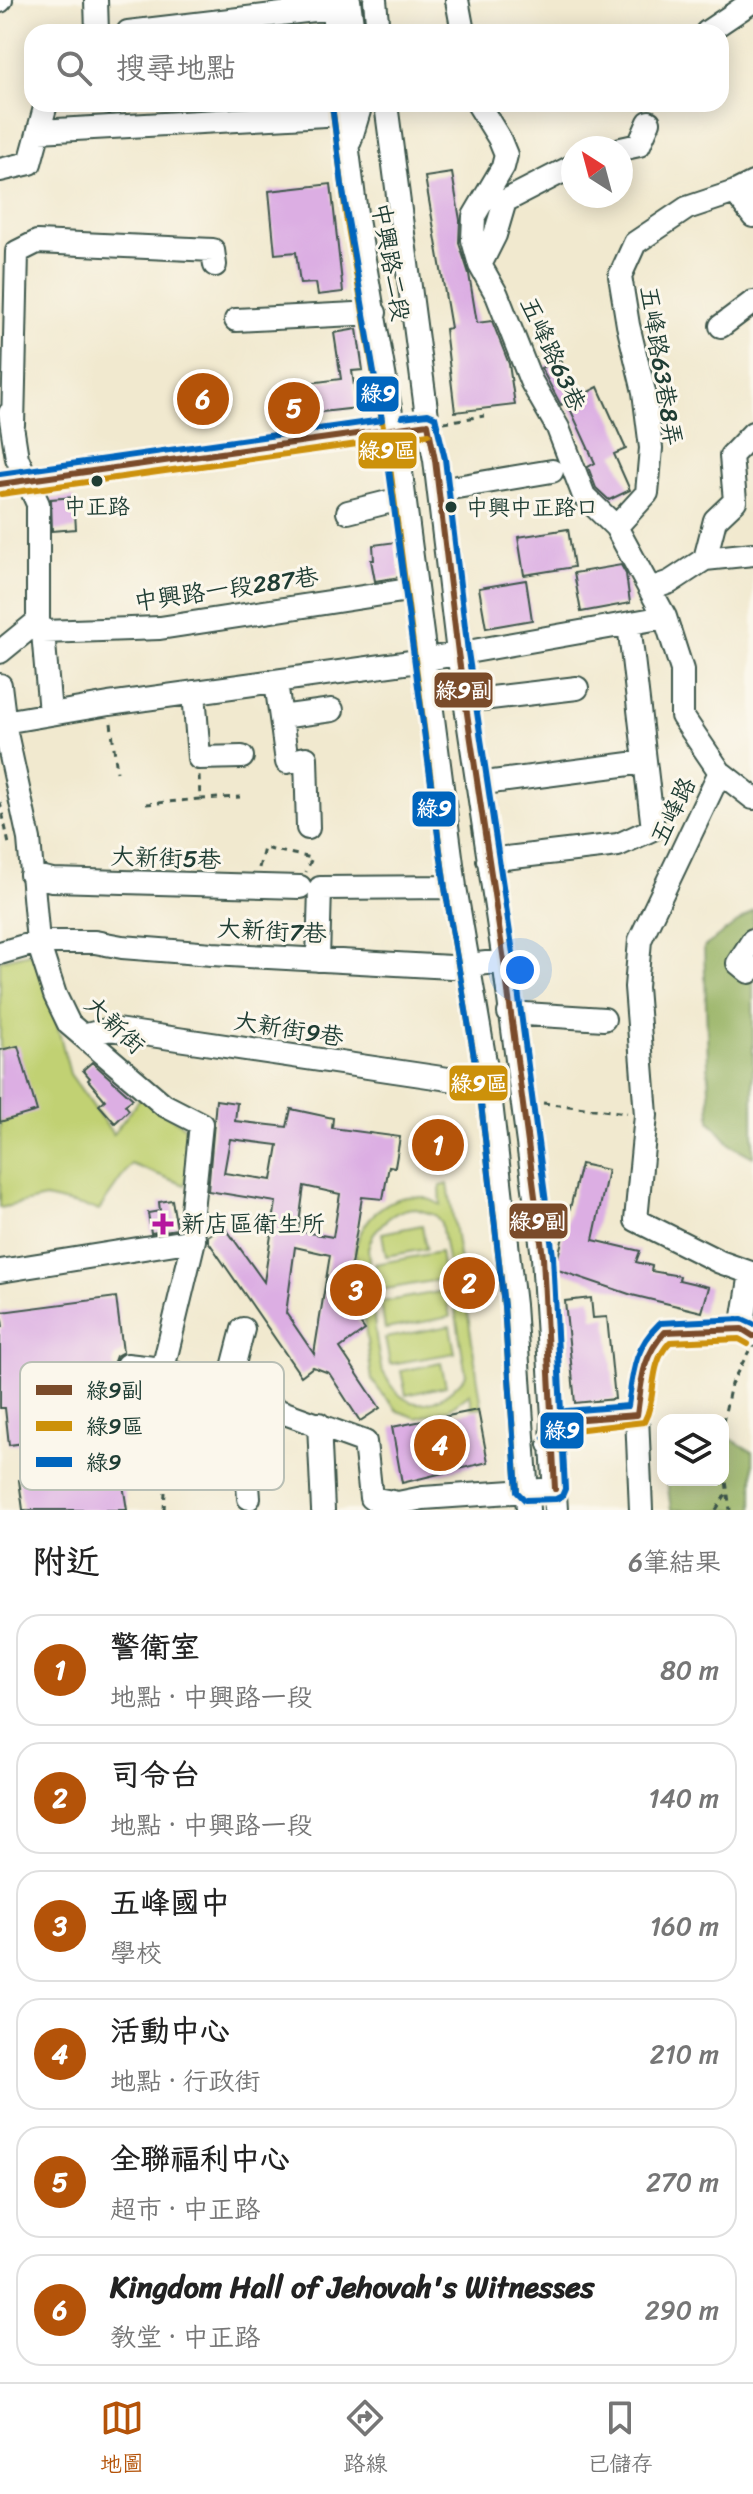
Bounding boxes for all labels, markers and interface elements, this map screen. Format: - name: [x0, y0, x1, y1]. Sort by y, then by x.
- search box: [24, 24, 729, 112]
- text: 搜尋地點: [116, 41, 236, 95]
- icon: search: [52, 46, 96, 90]
- north arrow: [561, 136, 633, 208]
- street label: 中興路二段: [360, 199, 422, 325]
- street label: 五峰路63巷8弄: [628, 283, 694, 449]
- street label: 五峰路63巷: [508, 289, 598, 419]
- pin: 6: [177, 369, 229, 429]
- text: 綠9: [360, 374, 396, 413]
- line badge: 綠9: [355, 375, 400, 413]
- pin: 5: [268, 378, 320, 438]
- line badge: 綠9區: [357, 431, 418, 470]
- text: 綠9區: [358, 431, 416, 470]
- marker: 中正路: [89, 473, 105, 489]
- place label: 中正路: [64, 487, 130, 526]
- place label: 中興中正路口: [466, 488, 598, 527]
- marker: 中興中正路口: [443, 499, 459, 515]
- street label: 中興路一段287巷: [131, 555, 321, 623]
- line badge: 綠9副: [433, 671, 494, 709]
- text: 綠9副: [435, 671, 493, 710]
- street label: 五峰路: [638, 769, 708, 853]
- text: 綠9: [416, 789, 452, 828]
- line badge: 綠9: [411, 790, 457, 828]
- street label: 大新街5巷: [110, 835, 222, 881]
- street label: 大新街7巷: [216, 907, 328, 955]
- your location: [500, 950, 540, 990]
- street label: 大新街: [74, 985, 156, 1065]
- street label: 大新街9巷: [231, 1000, 347, 1058]
- line badge: 綠9區: [448, 1064, 509, 1102]
- text: 綠9區: [450, 1064, 508, 1103]
- pin: 1: [412, 1115, 464, 1175]
- line badge: 綠9副: [508, 1202, 569, 1240]
- text: 綠9副: [509, 1202, 567, 1241]
- place label: 新店區衛生所: [181, 1203, 325, 1245]
- marker: 新店區衛生所: [152, 1213, 174, 1235]
- pin: 2: [443, 1253, 495, 1313]
- pin: 3: [330, 1260, 382, 1320]
- legend: [20, 1362, 284, 1490]
- text: 綠9副: [86, 1371, 144, 1410]
- text: 綠9區: [86, 1407, 144, 1446]
- line badge: 綠9: [539, 1411, 585, 1450]
- text: 綠9: [544, 1411, 580, 1450]
- map controls: [657, 1414, 729, 1486]
- button: layers: [657, 1414, 729, 1486]
- pin: 4: [414, 1415, 466, 1475]
- text: 綠9: [86, 1443, 122, 1482]
- text: 附近: [32, 1532, 100, 1592]
- text: 6筆結果: [628, 1539, 721, 1585]
- text: 警衛室: [110, 1620, 200, 1674]
- text: 1: [54, 1647, 66, 1693]
- text: 80 m: [660, 1647, 719, 1693]
- text: 地點 · 中興路一段: [110, 1674, 313, 1720]
- text: 司令台: [110, 1748, 200, 1802]
- text: 2: [52, 1775, 68, 1821]
- text: 140 m: [648, 1775, 719, 1821]
- text: 地點 · 中興路一段: [110, 1802, 313, 1848]
- text: 五峰國中: [110, 1876, 230, 1930]
- text: 3: [53, 1903, 67, 1949]
- text: 160 m: [650, 1903, 719, 1949]
- text: 學校: [110, 1930, 162, 1976]
- text: 活動中心: [110, 2004, 230, 2058]
- text: 4: [52, 2031, 68, 2077]
- text: 210 m: [650, 2031, 719, 2077]
- text: 地點 · 行政街: [110, 2058, 261, 2104]
- text: 全聯福利中心: [110, 2132, 290, 2186]
- text: 5: [52, 2159, 68, 2205]
- text: 270 m: [646, 2159, 719, 2205]
- text: 超市 · 中正路: [110, 2186, 261, 2232]
- text: Kingdom Hall of Jehovah's Witnesses: [110, 2260, 594, 2314]
- text: 6: [53, 2287, 67, 2333]
- text: 290 m: [645, 2287, 719, 2333]
- text: 教堂 · 中正路: [110, 2314, 261, 2360]
- tab: 地圖: [100, 2396, 144, 2483]
- tab: 路線: [343, 2396, 387, 2483]
- tab: 已儲存: [587, 2396, 653, 2483]

